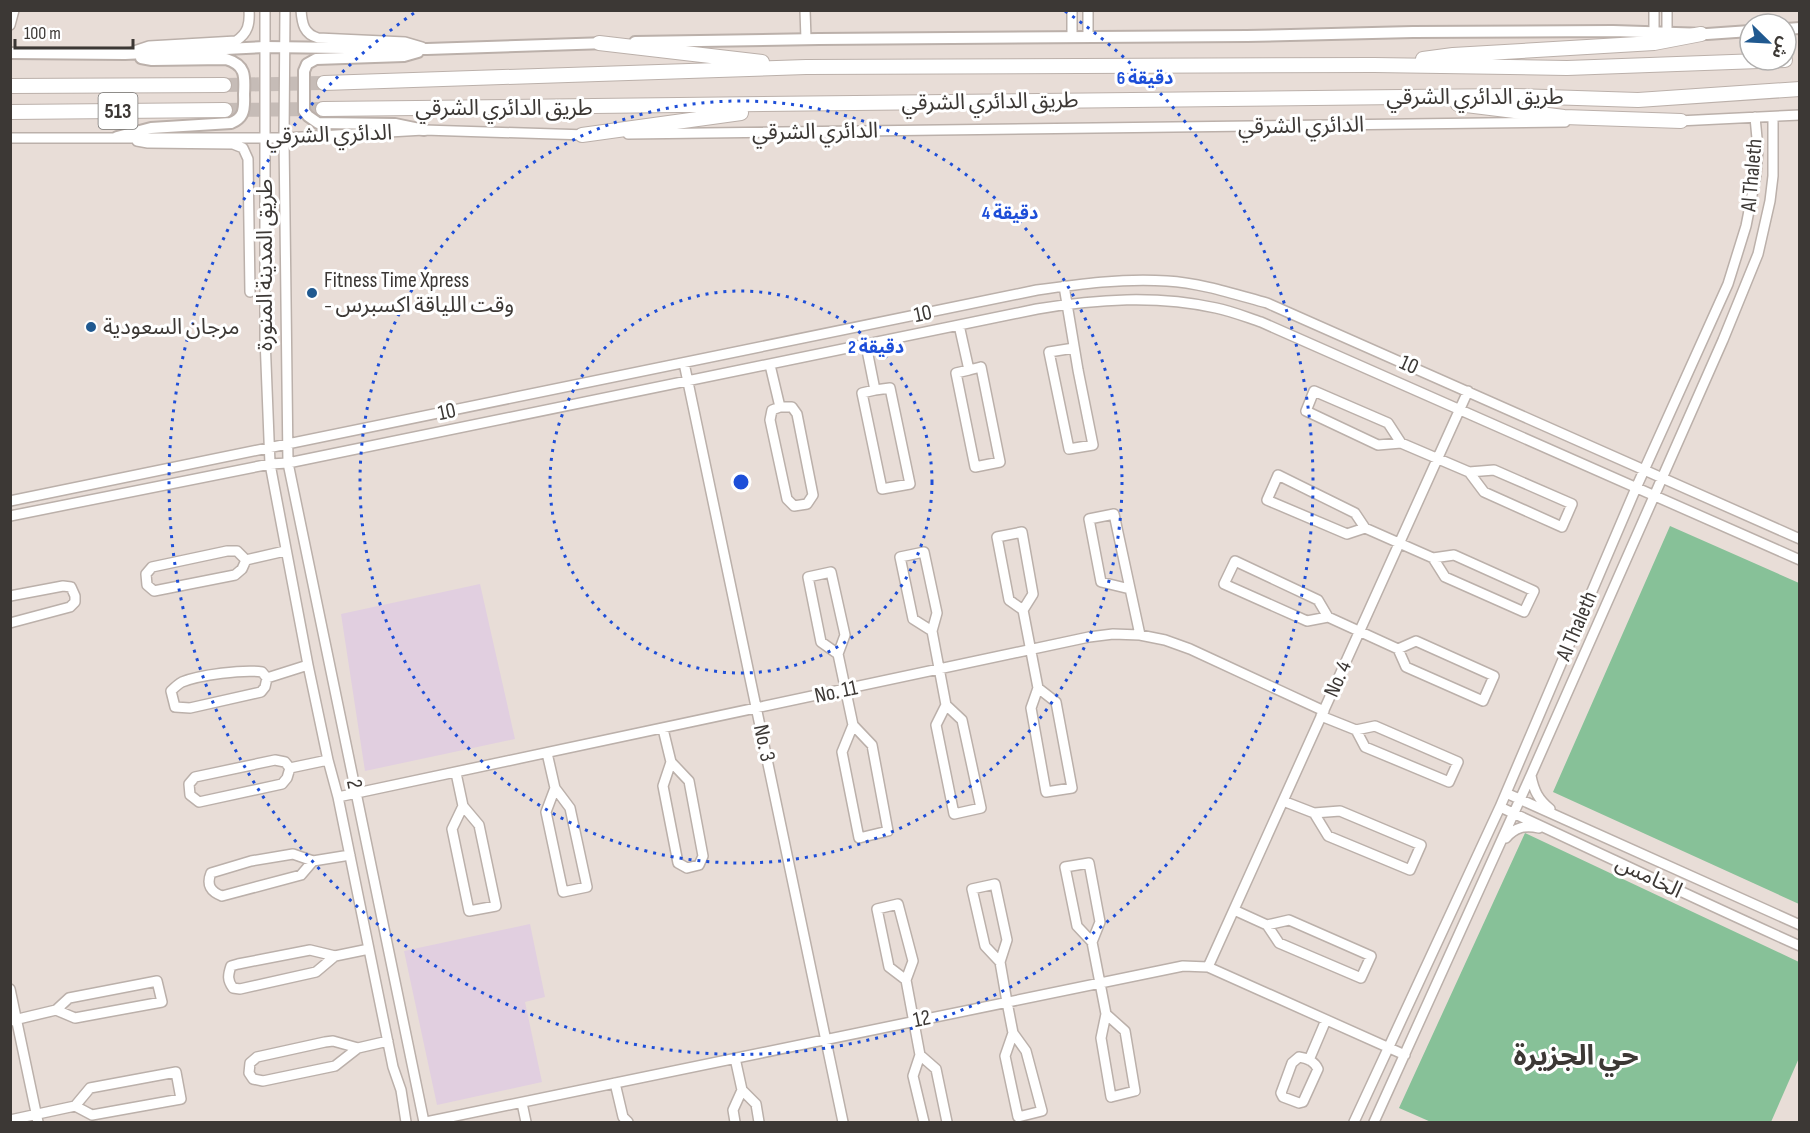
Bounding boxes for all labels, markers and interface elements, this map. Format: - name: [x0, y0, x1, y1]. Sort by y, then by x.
- scale bar: [15, 12, 134, 50]
- north arrow: [1738, 12, 1798, 72]
- text: 100 m: [24, 23, 61, 44]
- text: ش: [1767, 34, 1793, 61]
- text: 6 دقيقة: [1117, 68, 1173, 89]
- street label: طريق الدائري الشرقي: [1386, 84, 1564, 113]
- street label: طريق الدائري الشرقي: [901, 87, 1079, 119]
- road number: 513: [98, 93, 138, 129]
- street label: طريق الدائري الشرقي: [415, 95, 593, 124]
- street label: الدائري الشرقي: [1238, 111, 1365, 143]
- street label: الدائري الشرقي: [752, 117, 879, 149]
- street label: الدائري الشرقي: [265, 119, 393, 153]
- street label: Al Thaleth: [1735, 138, 1769, 213]
- street label: طريق المدينة المنورة: [252, 179, 279, 351]
- text: 4 دقيقة: [982, 203, 1038, 224]
- place label: Fitness Time Xpress - وقت اللياقة اكسبرس: [324, 267, 514, 319]
- marker: Fitness Time Xpress - وقت اللياقة اكسبرس: [305, 286, 319, 300]
- street label: 10: [912, 299, 934, 329]
- place label: مرجان السعودية: [103, 314, 240, 341]
- marker: مرجان السعودية: [84, 320, 98, 334]
- text: 2 دقيقة: [848, 337, 904, 358]
- street label: 10: [1396, 349, 1422, 381]
- street label: 10: [436, 397, 458, 427]
- centre of rings: [731, 472, 751, 492]
- street label: Al Thaleth: [1550, 587, 1604, 666]
- street label: No. 4: [1318, 657, 1358, 701]
- street label: No. 11: [812, 674, 860, 710]
- street label: No. 3: [747, 722, 781, 764]
- street label: 2: [340, 777, 368, 791]
- street label: الخامس: [1611, 849, 1687, 905]
- street label: 12: [911, 1004, 933, 1034]
- district label: حي الجزيرة: [1513, 1040, 1639, 1077]

